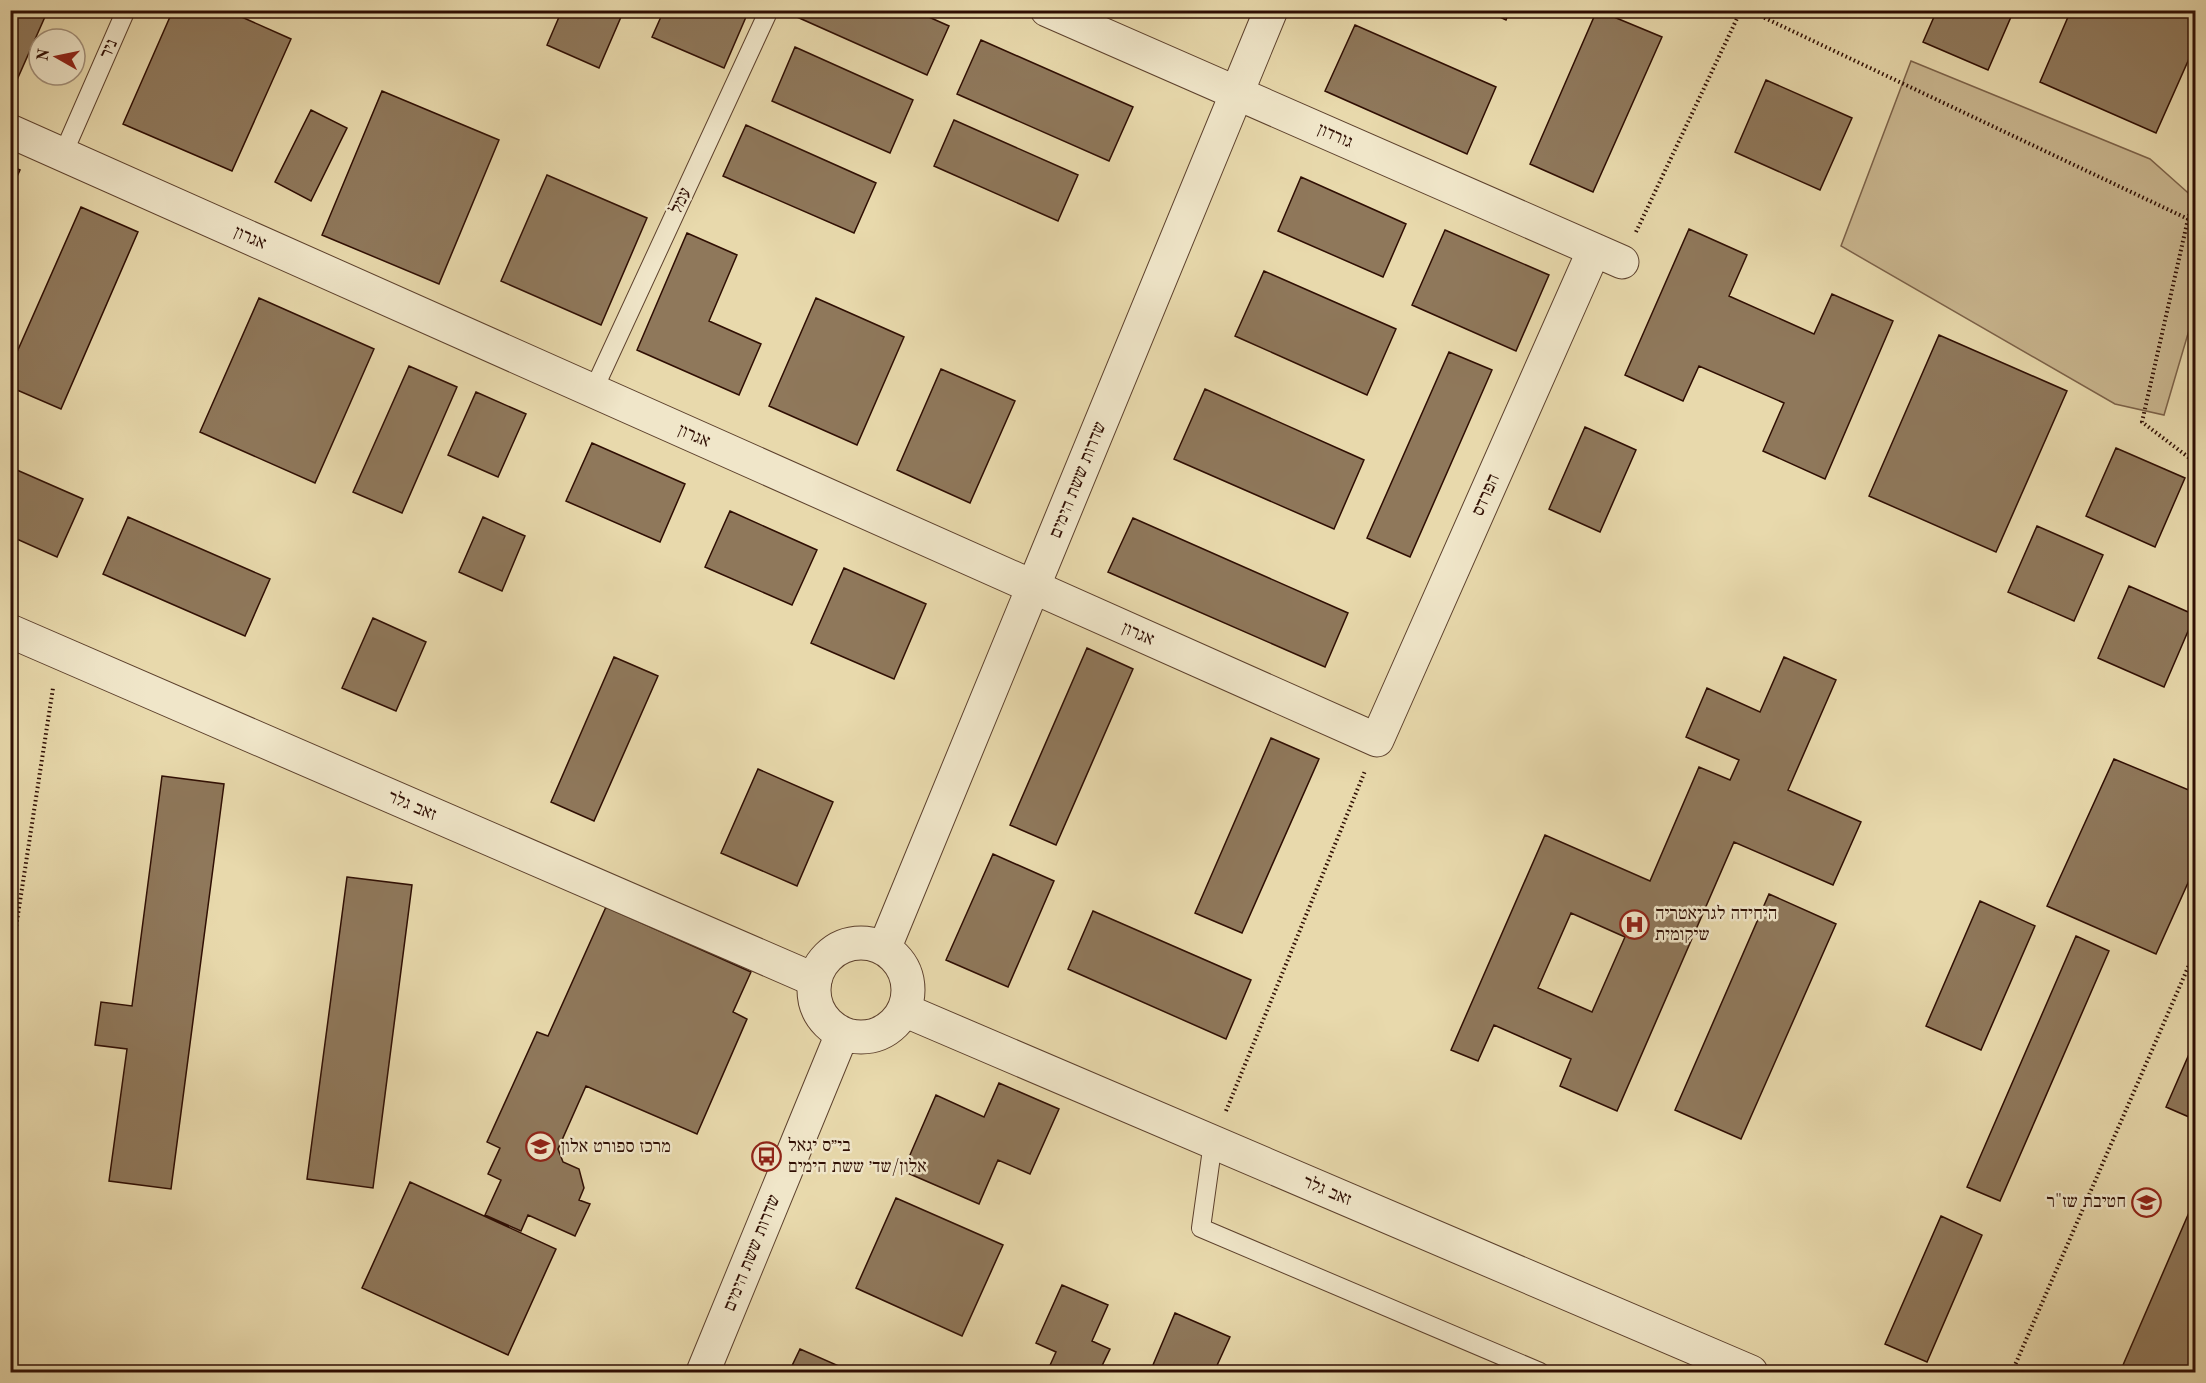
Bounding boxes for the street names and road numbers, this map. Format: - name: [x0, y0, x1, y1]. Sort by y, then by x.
- street label: ניר: [97, 37, 121, 61]
- street label: גורדון: [1315, 120, 1355, 152]
- street label: עמל: [666, 185, 695, 217]
- street label: אגרון: [231, 223, 269, 253]
- street label: שדרות ששת הימים: [1046, 419, 1110, 541]
- street label: אגרון: [675, 421, 713, 451]
- street label: הפרדס: [1469, 471, 1503, 519]
- street label: אגרון: [1119, 619, 1157, 649]
- street label: זאב גלר: [385, 787, 439, 824]
- street label: זאב גלר: [1300, 1172, 1354, 1209]
- street label: שדרות ששת הימים: [720, 1192, 784, 1314]

